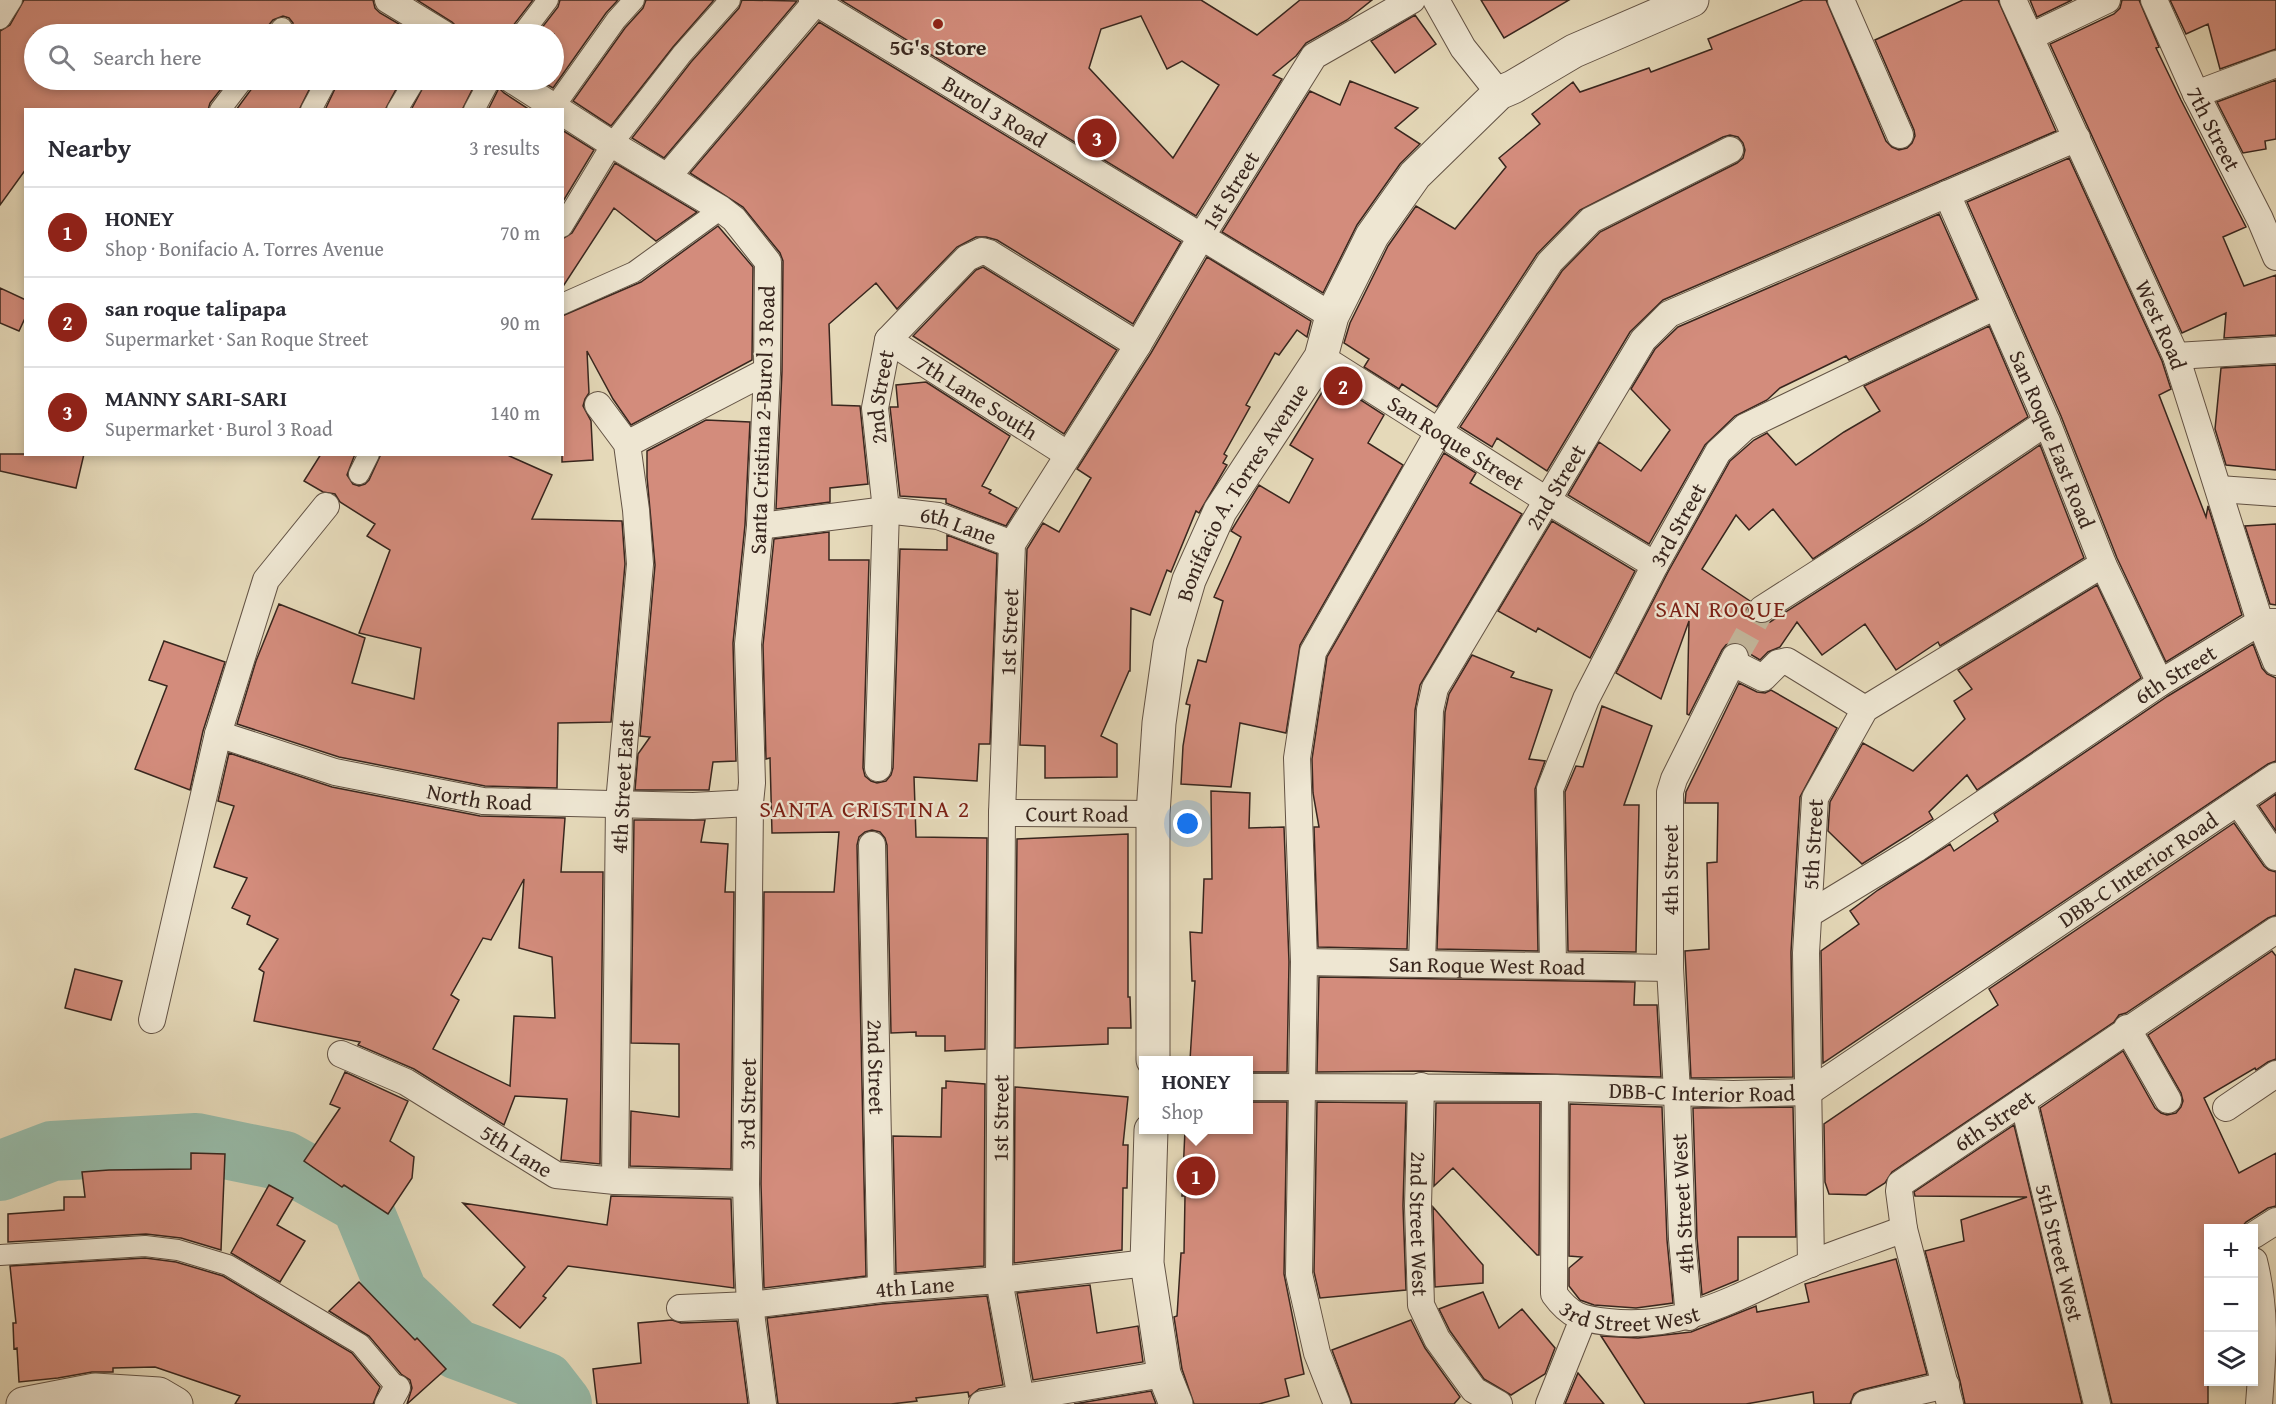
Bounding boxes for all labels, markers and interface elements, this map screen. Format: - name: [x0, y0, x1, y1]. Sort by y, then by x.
- marker: 5G's Store: [931, 17, 945, 31]
- search box: [24, 24, 564, 90]
- place label: 5G's Store: [889, 31, 987, 63]
- icon: search: [45, 41, 78, 74]
- text: Search here: [93, 41, 202, 73]
- street label: Burol 3 Road: [937, 67, 1053, 155]
- street label: 7th Street: [2179, 81, 2249, 177]
- pin: 3: [1078, 116, 1116, 160]
- text: Nearby: [48, 128, 131, 167]
- text: 3 results: [469, 133, 540, 162]
- street label: 1st Street: [1193, 144, 1267, 236]
- text: HONEY: [105, 202, 174, 234]
- text: 1: [62, 218, 73, 247]
- text: 70 m: [500, 218, 540, 247]
- text: Shop · Bonifacio A. Torres Avenue: [105, 234, 384, 263]
- street label: West Road: [2127, 274, 2195, 374]
- street label: Santa Cristina 2-Burol 3 Road: [741, 285, 783, 555]
- text: san roque talipapa: [105, 292, 286, 324]
- text: 2: [62, 308, 73, 337]
- text: 90 m: [500, 308, 540, 337]
- text: Supermarket · San Roque Street: [105, 324, 369, 353]
- street label: San Roque East Road: [2001, 345, 2103, 533]
- street label: 7th Lane South: [910, 346, 1045, 448]
- street label: 2nd Street: [859, 347, 902, 446]
- pin: 2: [1324, 364, 1362, 408]
- street label: Bonifacio A. Torres Avenue: [1168, 376, 1316, 605]
- text: MANNY SARI-SARI: [105, 382, 287, 414]
- street label: San Roque Street: [1381, 387, 1531, 498]
- text: 3: [62, 398, 73, 427]
- text: 140 m: [490, 398, 540, 427]
- text: Supermarket · Burol 3 Road: [105, 414, 333, 443]
- street label: 2nd Street: [1517, 438, 1593, 536]
- street label: 3rd Street: [1641, 476, 1714, 572]
- street label: 6th Lane: [918, 498, 1001, 553]
- street label: 1st Street: [991, 588, 1026, 677]
- district label: SAN ROQUE: [1655, 591, 1787, 626]
- street label: 6th Street: [2128, 636, 2223, 712]
- street label: 4th Street East: [603, 719, 641, 855]
- street label: North Road: [424, 774, 533, 818]
- district label: SANTA CRISTINA 2: [759, 791, 971, 826]
- street label: Court Road: [1025, 797, 1129, 830]
- street label: 5th Street: [1794, 798, 1831, 891]
- street label: DBB-C Interior Road: [2052, 804, 2224, 935]
- your location: [1173, 809, 1202, 838]
- street label: 4th Street: [1654, 824, 1686, 916]
- street label: San Roque West Road: [1388, 947, 1586, 983]
- street label: 2nd Street: [860, 1019, 893, 1115]
- popup: [1139, 1056, 1253, 1134]
- street label: 3rd Street: [730, 1058, 764, 1150]
- text: HONEY: [1161, 1065, 1231, 1097]
- street label: 1st Street: [984, 1074, 1016, 1162]
- street label: DBB-C Interior Road: [1608, 1074, 1796, 1110]
- street label: 6th Street: [1947, 1081, 2041, 1159]
- text: Shop: [1161, 1097, 1203, 1126]
- street label: 5th Lane: [474, 1116, 559, 1185]
- street label: 4th Street West: [1662, 1133, 1702, 1275]
- street label: 2nd Street West: [1402, 1151, 1437, 1297]
- pin: 1: [1176, 1154, 1216, 1198]
- street label: 5th Street West: [2028, 1180, 2092, 1325]
- map controls: [2204, 1224, 2258, 1386]
- button: +: [2204, 1224, 2258, 1278]
- street label: 4th Lane: [873, 1267, 956, 1306]
- button: −: [2204, 1278, 2258, 1332]
- street label: 3rd Street West: [1553, 1293, 1704, 1339]
- button: layers: [2204, 1332, 2258, 1386]

